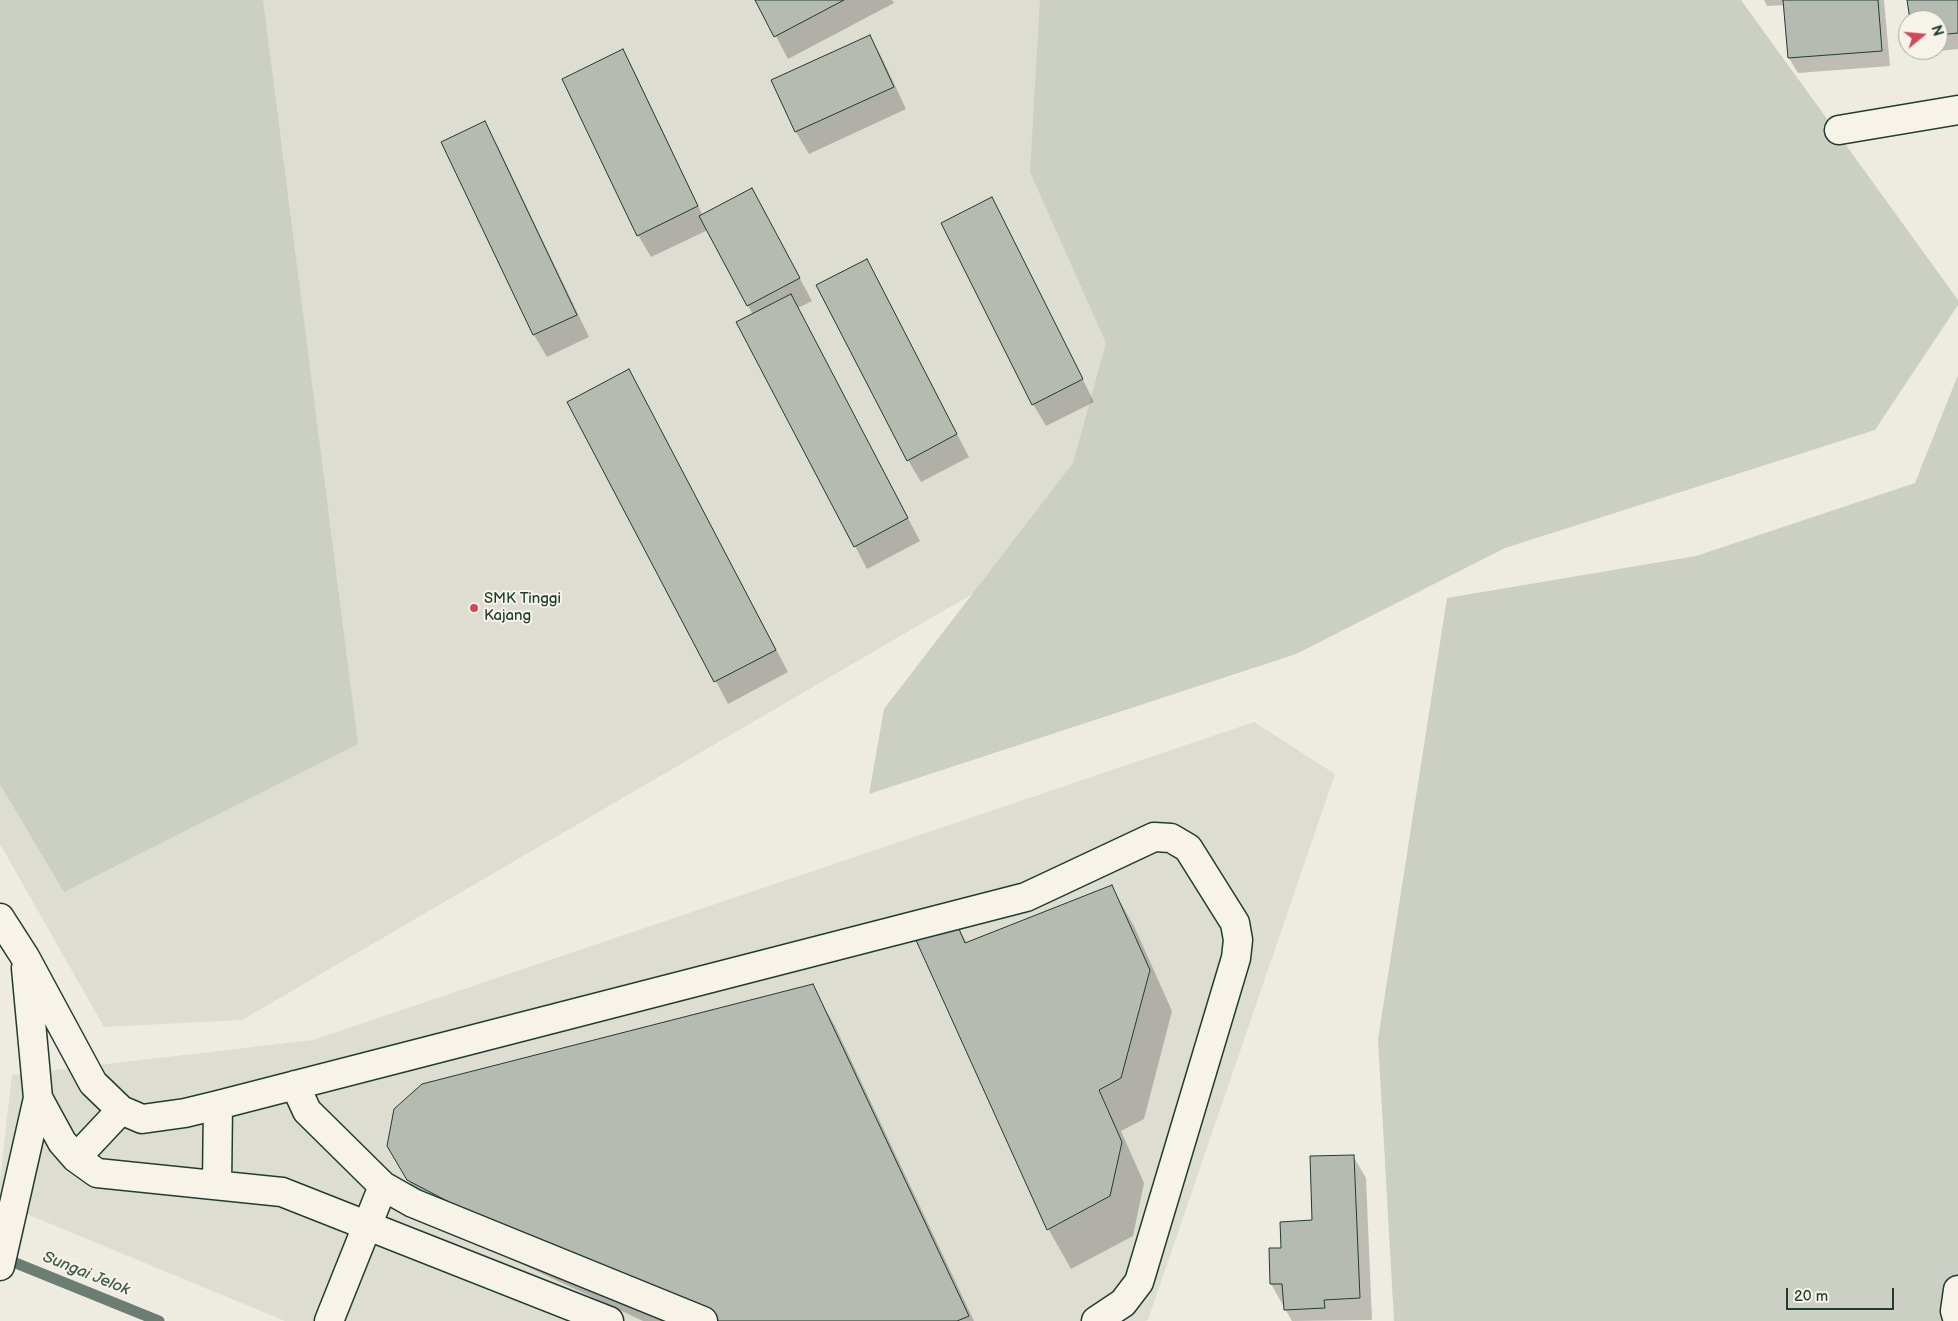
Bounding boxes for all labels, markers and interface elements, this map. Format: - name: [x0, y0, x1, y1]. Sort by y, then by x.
- north arrow: [1898, 10, 1948, 60]
- text: N: [1927, 23, 1947, 38]
- place label: SMK Tinggi Kajang: [484, 590, 561, 625]
- marker: SMK Tinggi Kajang: [468, 602, 480, 614]
- water label: Sungai Jelok: [40, 1248, 132, 1300]
- scale bar: [1788, 1278, 1896, 1310]
- text: 20 m: [1794, 1287, 1828, 1306]

